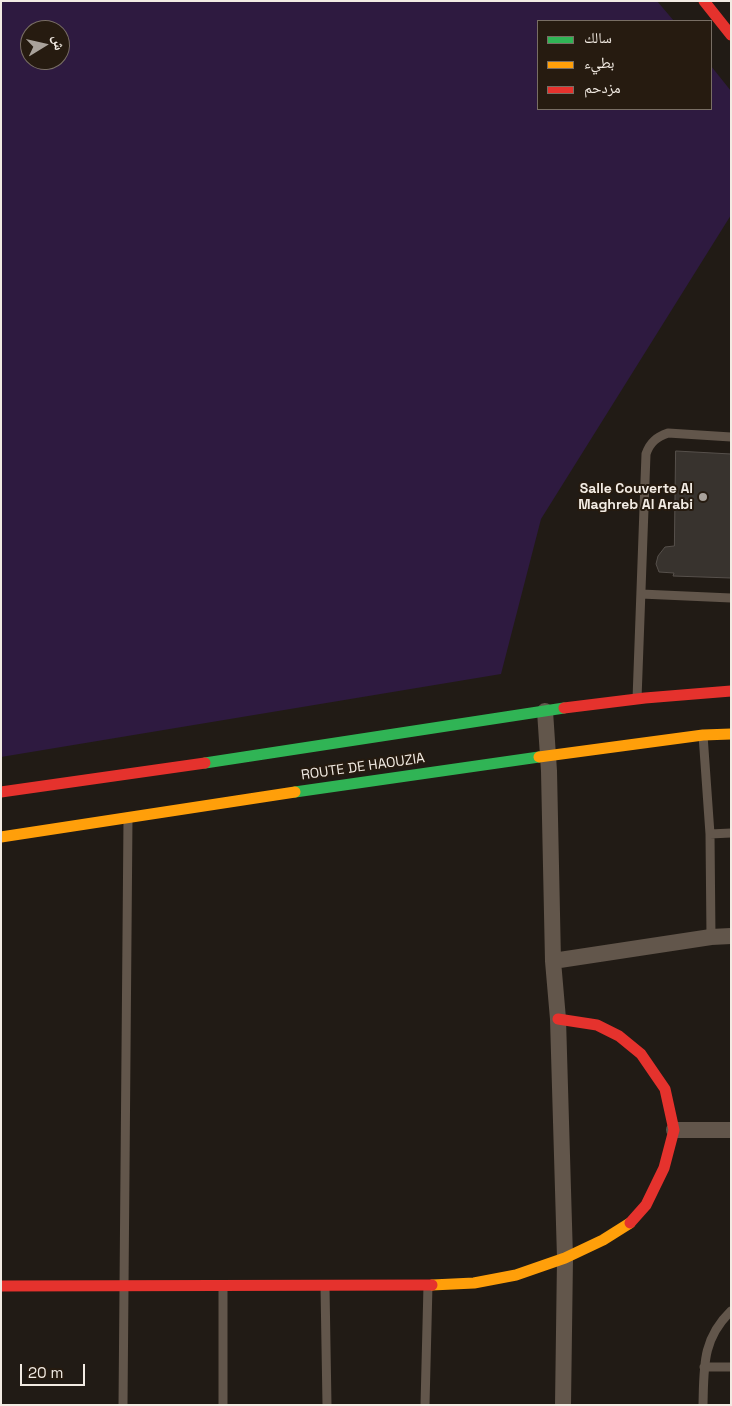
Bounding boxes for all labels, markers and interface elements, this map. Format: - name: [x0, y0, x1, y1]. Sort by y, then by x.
- north arrow: [20, 20, 70, 70]
- legend: [537, 20, 712, 110]
- text: سالك: [584, 28, 612, 47]
- text: ش: [49, 34, 69, 52]
- text: بطيء: [584, 53, 614, 72]
- text: مزدحم: [584, 78, 621, 97]
- place label: Salle Couverte Al Maghreb Al Arabi: [578, 481, 693, 514]
- marker: Salle Couverte Al Maghreb Al Arabi: [697, 491, 709, 503]
- street label: ROUTE DE HAOUZIA: [300, 750, 426, 784]
- scale bar: [22, 1354, 88, 1386]
- text: 20 m: [28, 1363, 63, 1382]

